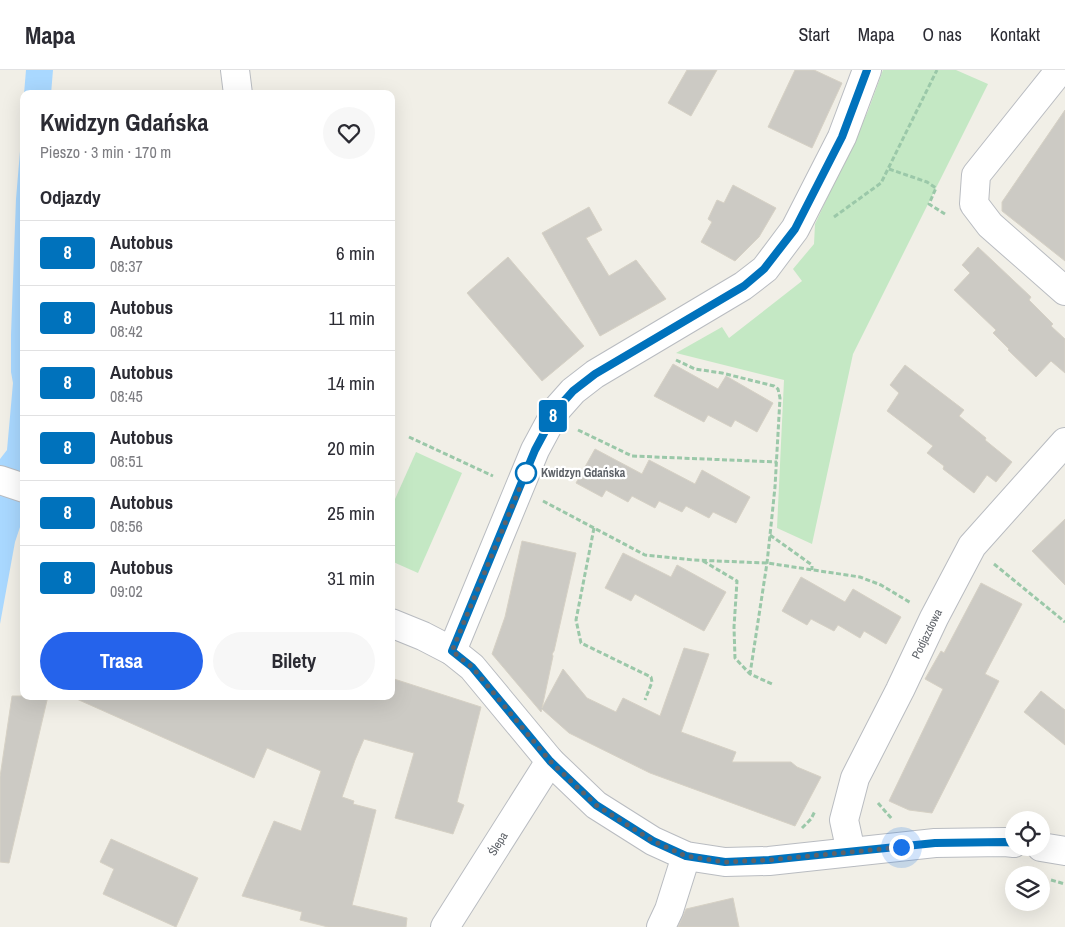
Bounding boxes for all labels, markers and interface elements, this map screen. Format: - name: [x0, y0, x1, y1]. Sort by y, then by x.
- text: Mapa: [25, 19, 75, 51]
- text: Start: [798, 22, 830, 47]
- text: Mapa: [858, 22, 895, 47]
- text: O nas: [923, 22, 962, 47]
- text: Kontakt: [990, 22, 1040, 47]
- text: Kwidzyn Gdańska: [40, 106, 208, 138]
- button: heart: [323, 107, 375, 159]
- text: Pieszo · 3 min · 170 m: [40, 141, 171, 163]
- text: Odjazdy: [40, 184, 101, 210]
- text: Autobus: [110, 229, 173, 255]
- text: 8: [63, 240, 72, 265]
- text: 6 min: [336, 240, 375, 266]
- text: 08:37: [110, 255, 143, 277]
- text: Autobus: [110, 294, 173, 320]
- text: 8: [63, 305, 72, 330]
- text: 11 min: [329, 305, 375, 331]
- text: 08:42: [110, 320, 143, 342]
- text: Autobus: [110, 359, 173, 385]
- text: 8: [63, 370, 72, 395]
- text: 14 min: [327, 370, 375, 396]
- text: 08:45: [110, 385, 143, 407]
- line badge: 8: [537, 400, 569, 432]
- text: 8: [549, 403, 557, 428]
- text: Autobus: [110, 424, 173, 450]
- text: 8: [63, 435, 72, 460]
- text: 20 min: [327, 435, 375, 461]
- text: 08:51: [110, 450, 143, 472]
- marker: Kwidzyn Gdańska: [515, 462, 537, 484]
- place label: Kwidzyn Gdańska: [541, 465, 626, 481]
- text: Autobus: [110, 489, 173, 515]
- text: 8: [63, 500, 72, 525]
- text: 25 min: [327, 500, 375, 526]
- text: 08:56: [110, 515, 143, 537]
- text: Autobus: [110, 554, 173, 580]
- text: 8: [63, 565, 72, 590]
- text: 31 min: [327, 565, 375, 591]
- text: 09:02: [110, 580, 143, 602]
- street label: Podjazdowa: [908, 606, 946, 662]
- button: Trasa: [40, 632, 203, 690]
- button: Bilety: [213, 632, 375, 690]
- map controls: [1005, 811, 1050, 911]
- button: locate: [1005, 811, 1050, 856]
- street label: Ślepa: [485, 829, 512, 859]
- your location: [889, 835, 914, 860]
- button: layers: [1005, 866, 1050, 911]

